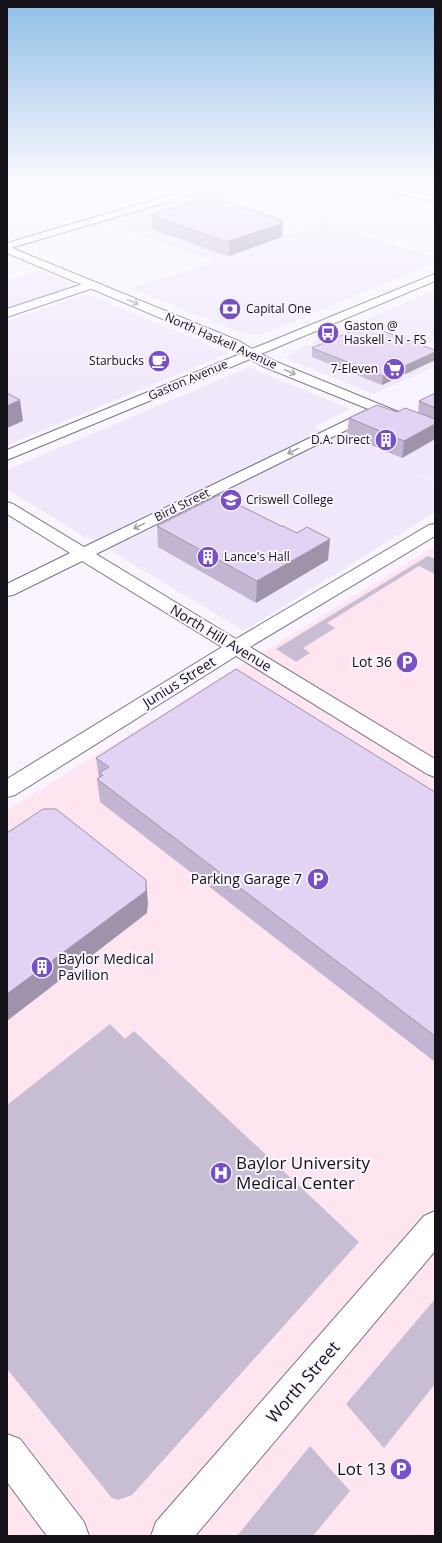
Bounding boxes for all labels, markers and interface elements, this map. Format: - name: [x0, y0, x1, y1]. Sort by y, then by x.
- bank icon: Capital One: [217, 296, 243, 322]
- one-way arrow: [127, 299, 139, 307]
- place label: Capital One: [246, 300, 311, 317]
- street label: North Haskell Avenue: [162, 308, 280, 373]
- place label: Gaston @ Haskell - N - FS: [344, 317, 426, 348]
- bus stop icon: Gaston @ Haskell - N - FS: [315, 320, 341, 346]
- cafe icon: Starbucks: [146, 348, 172, 374]
- place label: Starbucks: [89, 352, 144, 369]
- street label: Gaston Avenue: [145, 355, 230, 404]
- supermarket icon: 7-Eleven: [381, 356, 407, 382]
- place label: 7-Eleven: [331, 360, 378, 377]
- one-way arrow: [284, 369, 296, 377]
- building icon: D.A. Direct: [373, 427, 399, 453]
- place label: D.A. Direct: [311, 431, 370, 448]
- one-way arrow: [288, 448, 300, 455]
- street label: Bird Street: [151, 484, 212, 525]
- school or university icon: Criswell College: [218, 487, 244, 513]
- place label: Criswell College: [246, 491, 334, 508]
- one-way arrow: [133, 523, 145, 530]
- building icon: Lance's Hall: [195, 544, 221, 570]
- place label: Lance's Hall: [224, 548, 290, 565]
- street label: North Hill Avenue: [167, 600, 276, 675]
- parking icon: Lot 36: [394, 649, 420, 675]
- street label: Junius Street: [137, 652, 219, 713]
- place label: Lot 36: [352, 652, 392, 671]
- parking icon: Parking Garage 7: [305, 866, 331, 892]
- place label: Parking Garage 7: [191, 869, 302, 888]
- place label: Baylor Medical Pavilion: [58, 949, 154, 984]
- building icon: Baylor Medical Pavilion: [29, 954, 55, 980]
- place label: Baylor University Medical Center: [236, 1151, 370, 1194]
- hospital icon: Baylor University Medical Center: [208, 1160, 234, 1186]
- street label: Worth Street: [261, 1336, 345, 1427]
- parking icon: Lot 13: [388, 1456, 414, 1482]
- place label: Lot 13: [337, 1457, 386, 1480]

